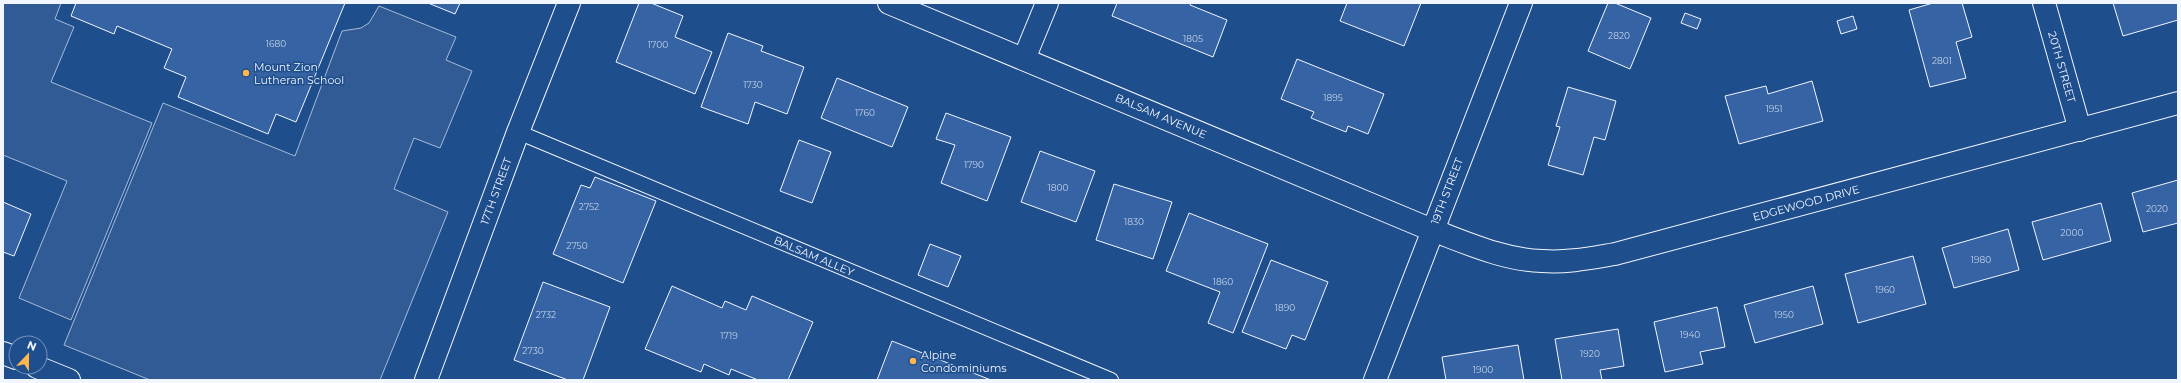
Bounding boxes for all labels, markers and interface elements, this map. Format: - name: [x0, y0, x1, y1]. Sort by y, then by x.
- house number: 2820: [1608, 30, 1630, 41]
- street label: 20TH STREET: [2045, 30, 2079, 105]
- house number: 1805: [1183, 33, 1203, 44]
- house number: 1680: [266, 38, 286, 49]
- house number: 1700: [648, 39, 668, 50]
- house number: 2801: [1932, 55, 1952, 66]
- place label: Mount Zion Lutheran School: [254, 60, 344, 87]
- marker: Mount Zion Lutheran School: [241, 68, 251, 78]
- house number: 1730: [743, 79, 763, 90]
- street label: BALSAM AVENUE: [1113, 90, 1209, 142]
- house number: 1895: [1323, 92, 1343, 103]
- house number: 1951: [1765, 103, 1783, 114]
- house number: 1760: [855, 107, 875, 118]
- street label: 17TH STREET: [477, 155, 515, 227]
- street label: 19TH STREET: [1428, 155, 1466, 226]
- house number: 1790: [964, 159, 984, 170]
- house number: 1800: [1048, 182, 1068, 193]
- street label: EDGEWOOD DRIVE: [1751, 182, 1861, 224]
- house number: 2752: [579, 201, 599, 212]
- house number: 2020: [2146, 203, 2168, 214]
- house number: 1830: [1124, 216, 1144, 227]
- house number: 2000: [2061, 227, 2084, 238]
- street label: BALSAM ALLEY: [772, 233, 856, 279]
- house number: 2750: [566, 240, 588, 251]
- house number: 1980: [1971, 254, 1991, 265]
- house number: 1860: [1213, 276, 1233, 287]
- house number: 1960: [1875, 284, 1895, 295]
- house number: 1890: [1275, 302, 1295, 313]
- house number: 2732: [536, 309, 556, 320]
- house number: 1950: [1774, 309, 1794, 320]
- house number: 1940: [1680, 329, 1700, 340]
- house number: 1719: [720, 330, 738, 341]
- north arrow: [8, 335, 48, 375]
- text: N: [25, 338, 38, 354]
- house number: 2730: [522, 345, 544, 356]
- place label: Alpine Condominiums: [921, 348, 1007, 375]
- house number: 1920: [1580, 348, 1600, 359]
- marker: Alpine Condominiums: [908, 356, 918, 366]
- house number: 1900: [1473, 364, 1493, 375]

